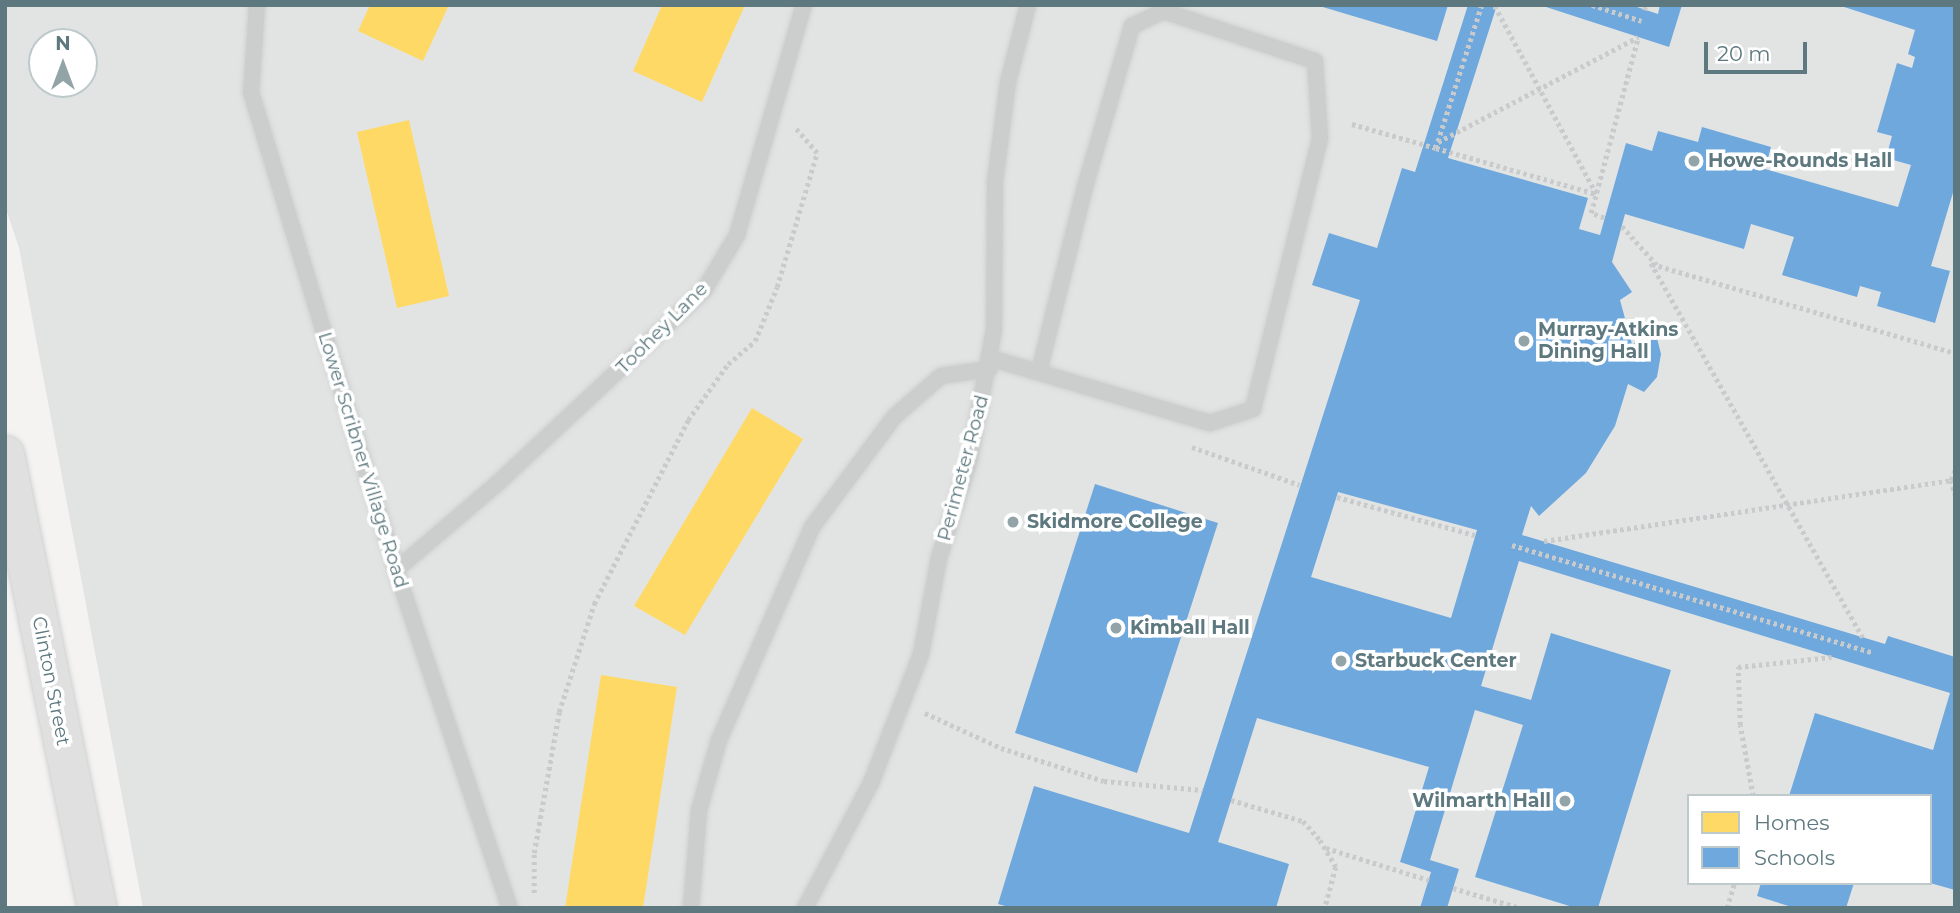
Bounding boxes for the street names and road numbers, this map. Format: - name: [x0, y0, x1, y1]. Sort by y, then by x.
- street label: Toohey Lane: [612, 278, 712, 378]
- street label: Lower Scribner Village Road: [313, 329, 413, 591]
- street label: Perimeter Road: [933, 393, 993, 543]
- street label: Clinton Street: [27, 614, 75, 748]

